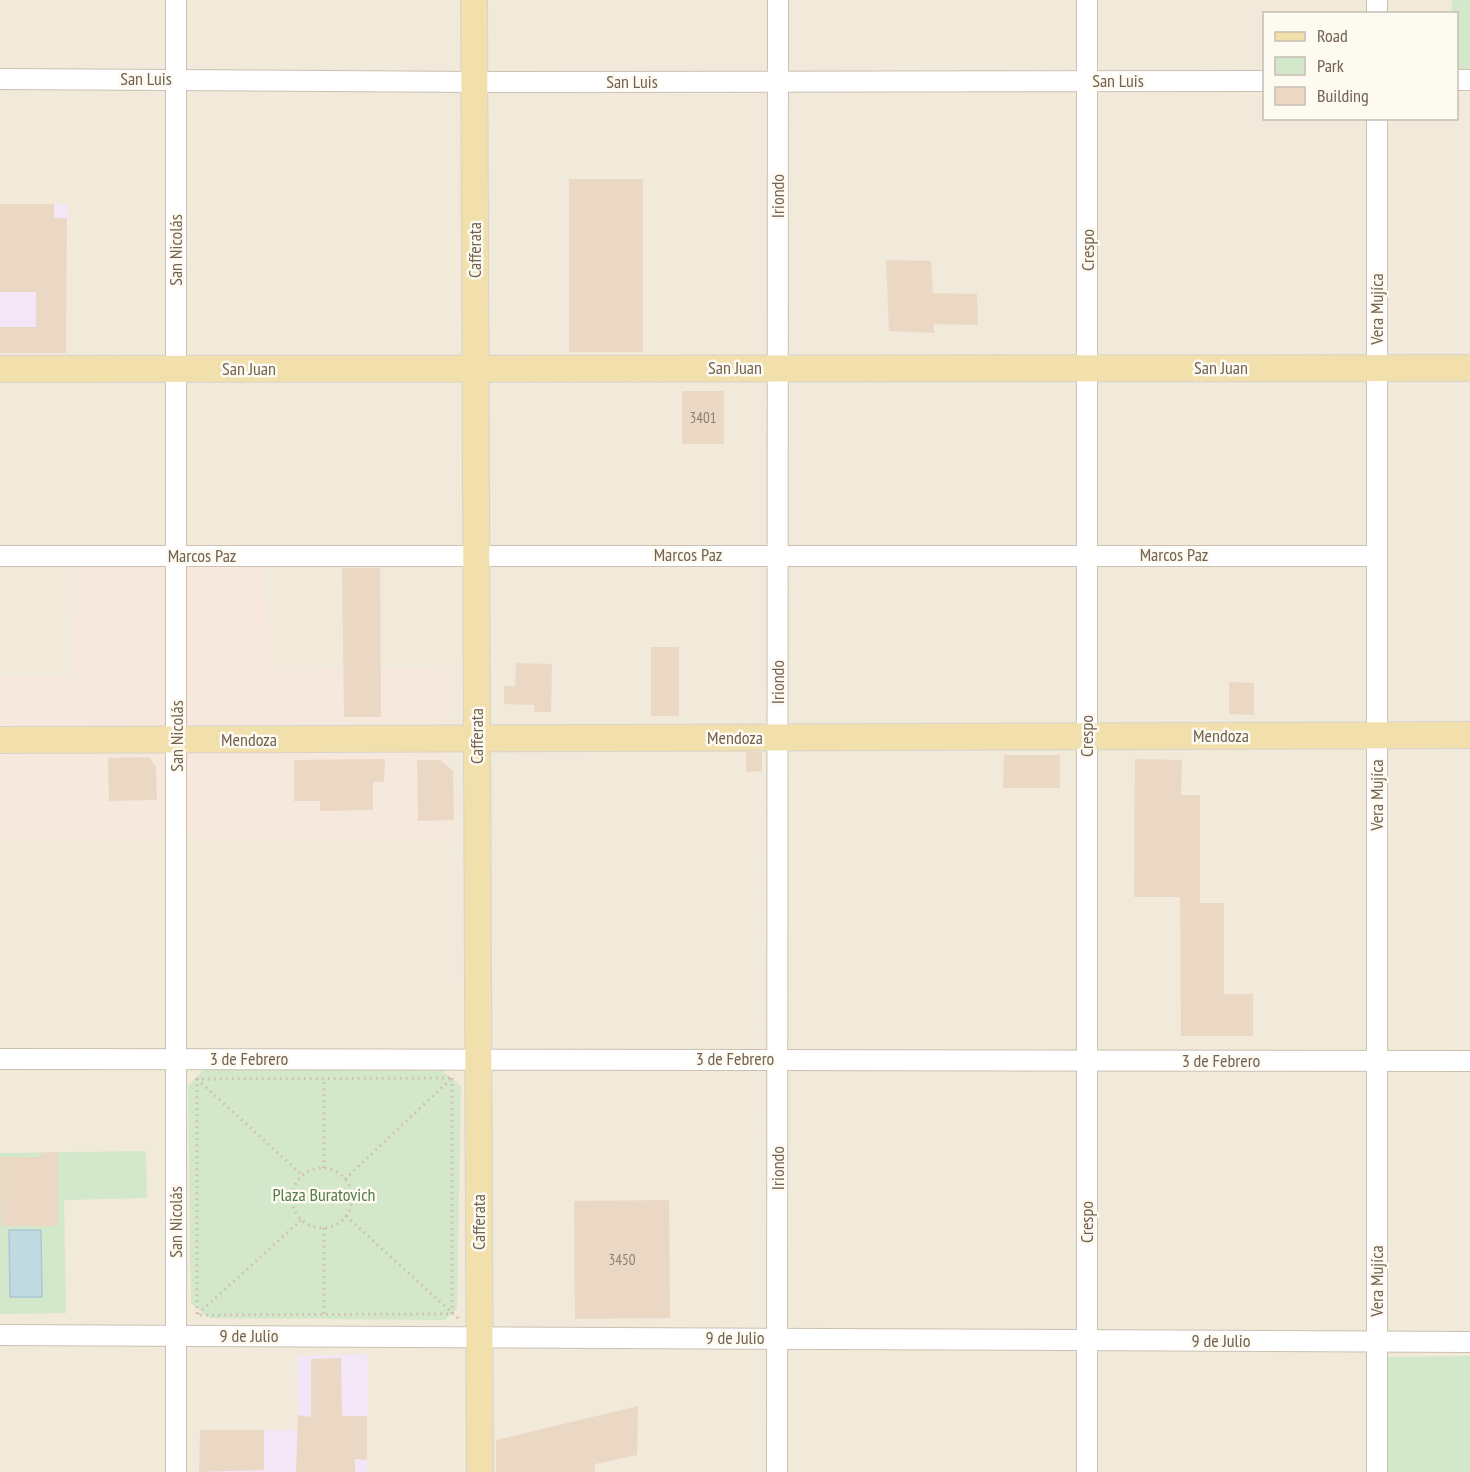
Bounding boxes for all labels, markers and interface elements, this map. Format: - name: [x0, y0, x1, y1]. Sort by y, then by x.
- legend: [1263, 12, 1458, 120]
- text: Road: [1317, 24, 1348, 47]
- text: Park: [1317, 54, 1344, 77]
- street label: San Luis: [120, 67, 172, 90]
- street label: San Luis: [1092, 69, 1144, 92]
- street label: San Luis: [606, 70, 658, 93]
- text: Building: [1317, 84, 1369, 107]
- street label: Iriondo: [766, 174, 789, 218]
- street label: San Nicolás: [164, 214, 187, 286]
- street label: Cafferata: [463, 222, 486, 278]
- street label: Crespo: [1076, 229, 1099, 271]
- street label: Vera Mujíca: [1365, 273, 1388, 346]
- street label: San Juan: [708, 356, 762, 379]
- street label: San Juan: [1194, 356, 1248, 379]
- street label: San Juan: [222, 357, 276, 380]
- house number: 3401: [689, 408, 717, 427]
- street label: Marcos Paz: [654, 543, 722, 566]
- street label: Marcos Paz: [1140, 543, 1208, 566]
- street label: Marcos Paz: [168, 544, 236, 567]
- street label: Iriondo: [766, 660, 789, 704]
- street label: San Nicolás: [165, 700, 188, 772]
- street label: Cafferata: [465, 708, 488, 764]
- street label: Crespo: [1075, 715, 1098, 757]
- street label: Mendoza: [1193, 724, 1249, 747]
- street label: Mendoza: [707, 726, 763, 749]
- street label: Mendoza: [221, 728, 277, 751]
- street label: Vera Mujíca: [1365, 759, 1388, 832]
- street label: 3 de Febrero: [210, 1047, 289, 1070]
- street label: 3 de Febrero: [696, 1047, 775, 1070]
- street label: 3 de Febrero: [1182, 1049, 1261, 1072]
- street label: Iriondo: [766, 1146, 789, 1190]
- park label: Plaza Buratovich: [272, 1183, 376, 1206]
- street label: San Nicolás: [164, 1186, 187, 1258]
- street label: Cafferata: [467, 1194, 490, 1250]
- street label: Crespo: [1075, 1201, 1098, 1243]
- street label: Vera Mujíca: [1365, 1245, 1388, 1318]
- house number: 3450: [608, 1250, 636, 1269]
- street label: 9 de Julio: [220, 1324, 279, 1347]
- street label: 9 de Julio: [706, 1326, 765, 1349]
- street label: 9 de Julio: [1192, 1329, 1251, 1352]

